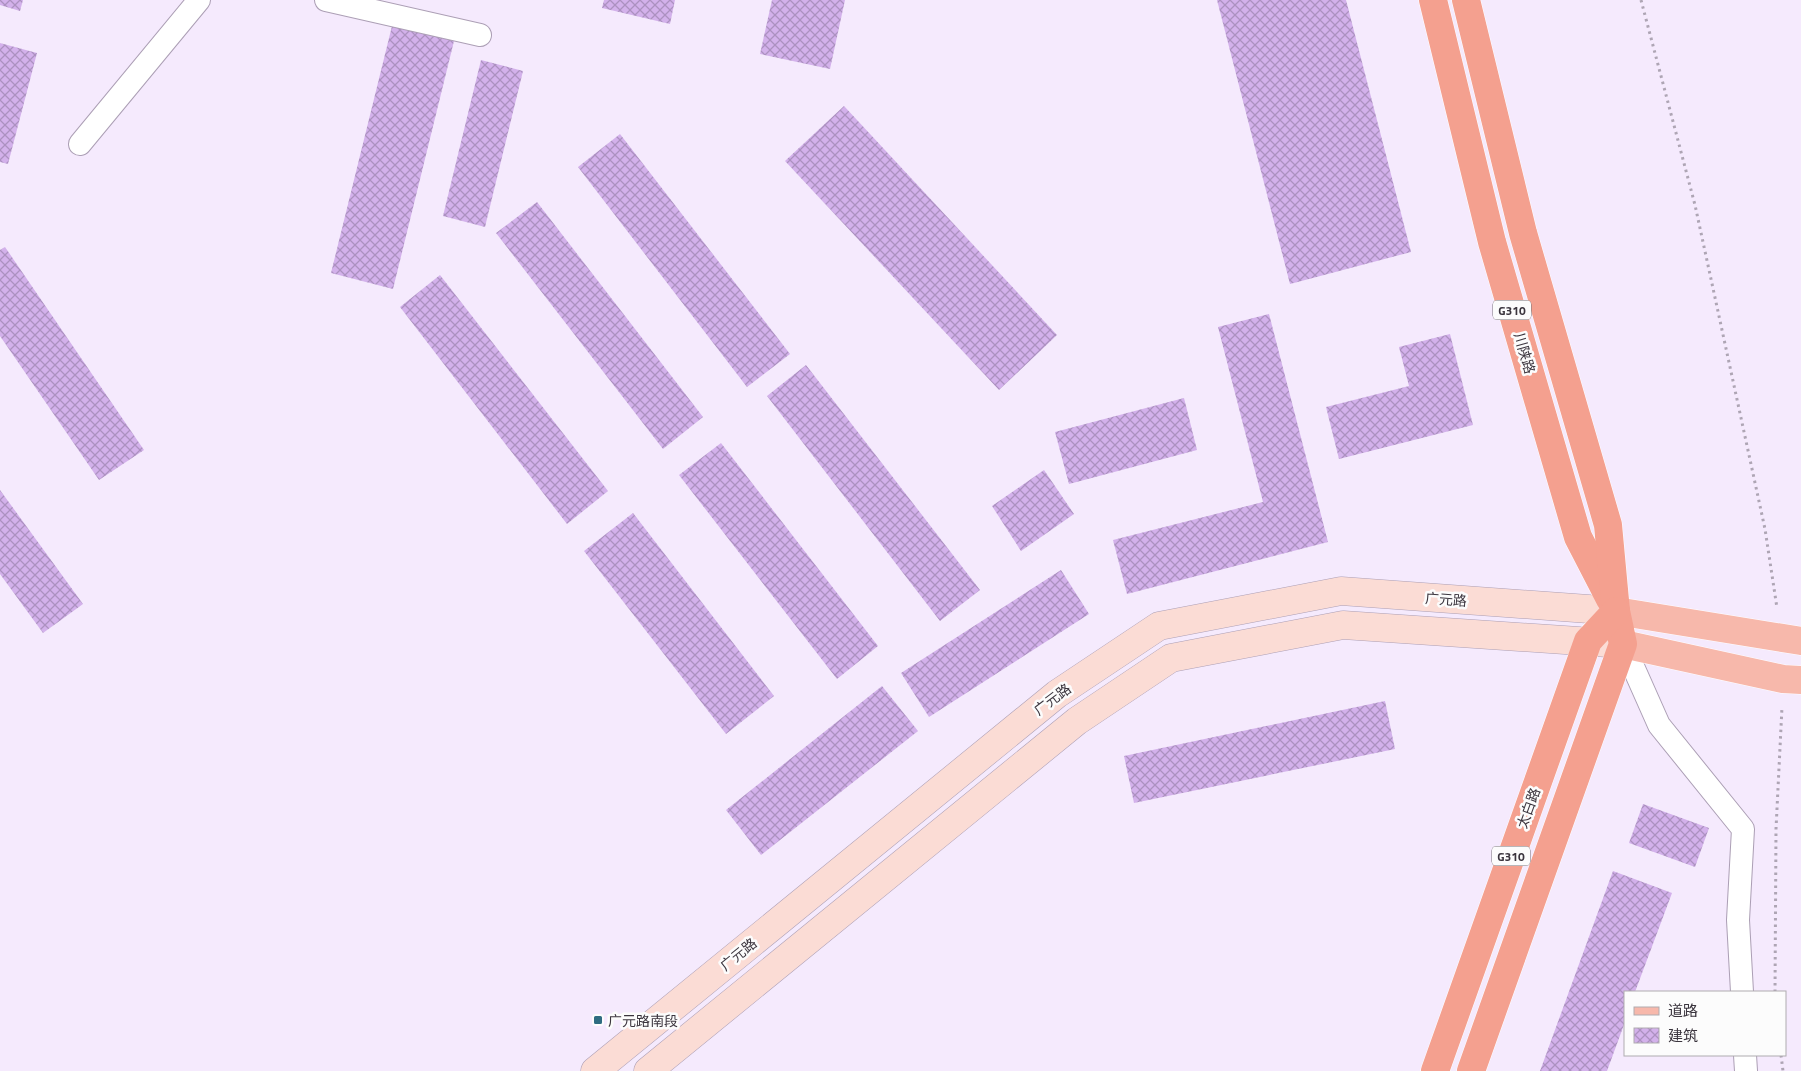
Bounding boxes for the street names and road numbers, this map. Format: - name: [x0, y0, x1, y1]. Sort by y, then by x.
- road number: G310: [1493, 300, 1531, 320]
- street label: 川陕路: [1509, 330, 1541, 376]
- street label: 广元路: [1424, 587, 1468, 611]
- street label: 广元路: [1029, 678, 1075, 720]
- street label: 太白路: [1511, 785, 1545, 831]
- road number: G310: [1492, 846, 1530, 866]
- street label: 广元路: [715, 933, 761, 975]

